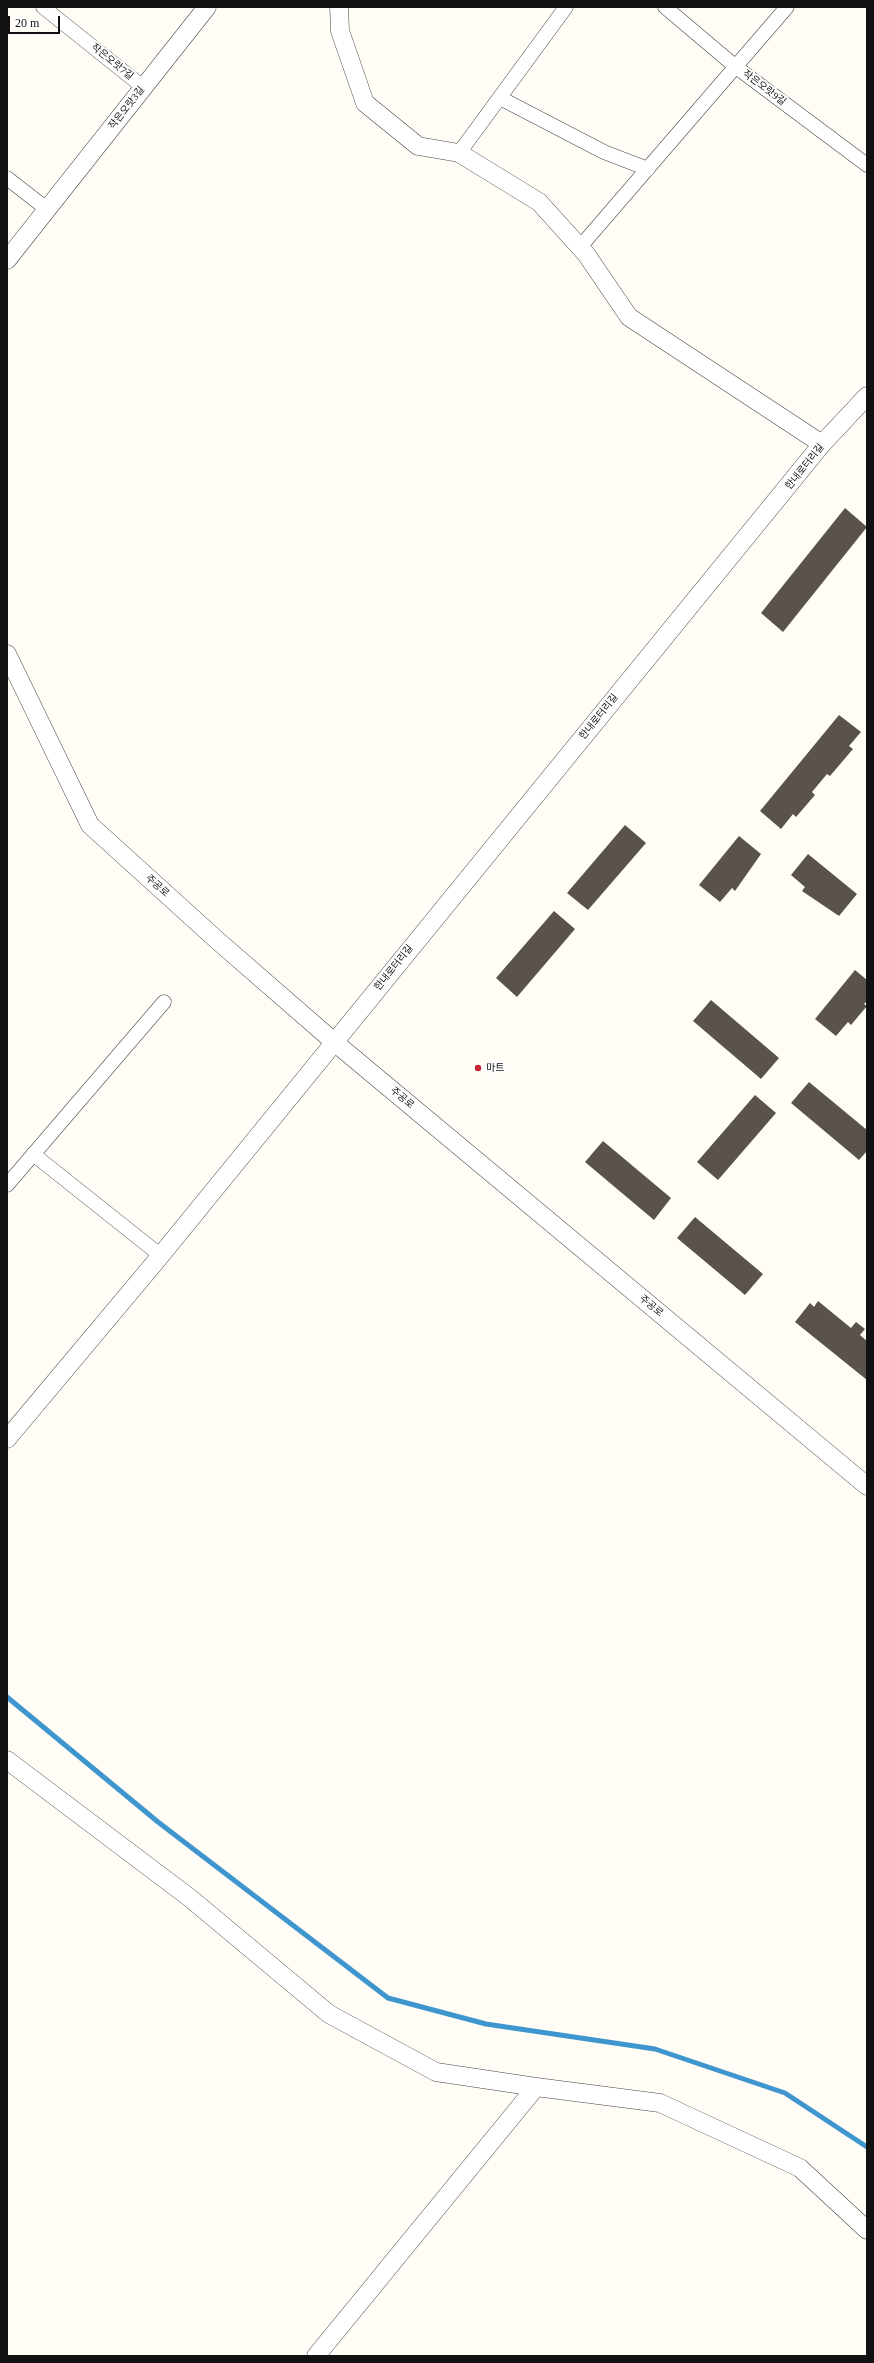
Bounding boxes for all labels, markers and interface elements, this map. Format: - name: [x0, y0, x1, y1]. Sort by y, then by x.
- scale bar: [10, 8, 62, 34]
- text: 20 m: [15, 16, 39, 30]
- street label: 작은오랏7길: [88, 41, 136, 83]
- street label: 작은오랏9길: [740, 68, 788, 108]
- street label: 작은오랏3길: [107, 84, 147, 132]
- street label: 한내로터리길: [783, 442, 827, 492]
- street label: 한내로터리길: [577, 692, 621, 742]
- street label: 주공로: [143, 872, 171, 900]
- street label: 한내로터리길: [372, 943, 416, 993]
- place label: 마트: [486, 1062, 504, 1074]
- marker: 마트: [473, 1063, 483, 1073]
- street label: 주공로: [388, 1085, 416, 1111]
- street label: 주공로: [637, 1293, 665, 1319]

